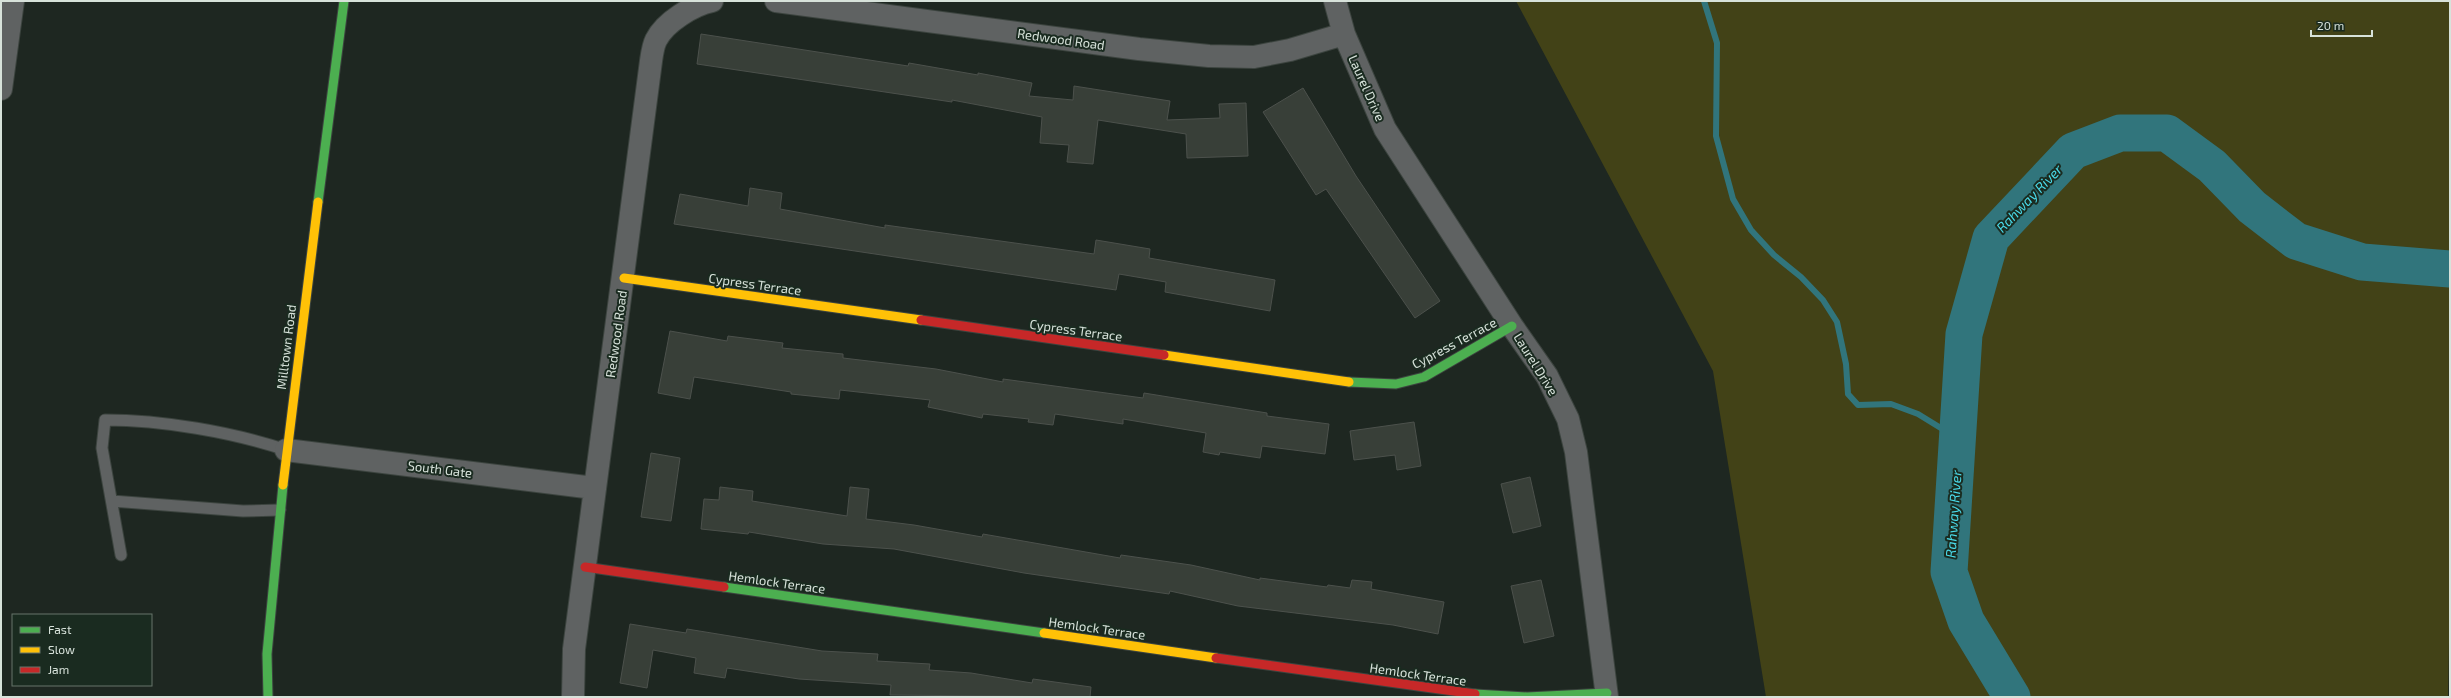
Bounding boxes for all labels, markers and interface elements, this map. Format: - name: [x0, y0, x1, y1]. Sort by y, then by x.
- scale bar: [2311, 12, 2372, 38]
- text: 20 m: [2317, 18, 2344, 32]
- street label: Redwood Road: [1016, 25, 1106, 53]
- street label: Laurel Drive: [1345, 53, 1389, 123]
- water label: Rahway River: [1992, 160, 2066, 236]
- street label: Cypress Terrace: [708, 270, 802, 298]
- street label: Redwood Road: [602, 289, 630, 379]
- street label: Milltown Road: [273, 304, 299, 390]
- street label: Cypress Terrace: [1409, 314, 1499, 372]
- street label: Cypress Terrace: [1029, 316, 1123, 344]
- street label: Laurel Drive: [1511, 330, 1561, 398]
- street label: South Gate: [407, 457, 473, 481]
- water label: Rahway River: [1941, 469, 1965, 558]
- street label: Hemlock Terrace: [728, 567, 826, 597]
- street label: Hemlock Terrace: [1048, 613, 1146, 643]
- legend: [12, 614, 152, 686]
- text: Fast: [48, 622, 72, 636]
- text: Slow: [48, 642, 75, 656]
- street label: Hemlock Terrace: [1369, 659, 1467, 689]
- text: Jam: [48, 662, 69, 676]

